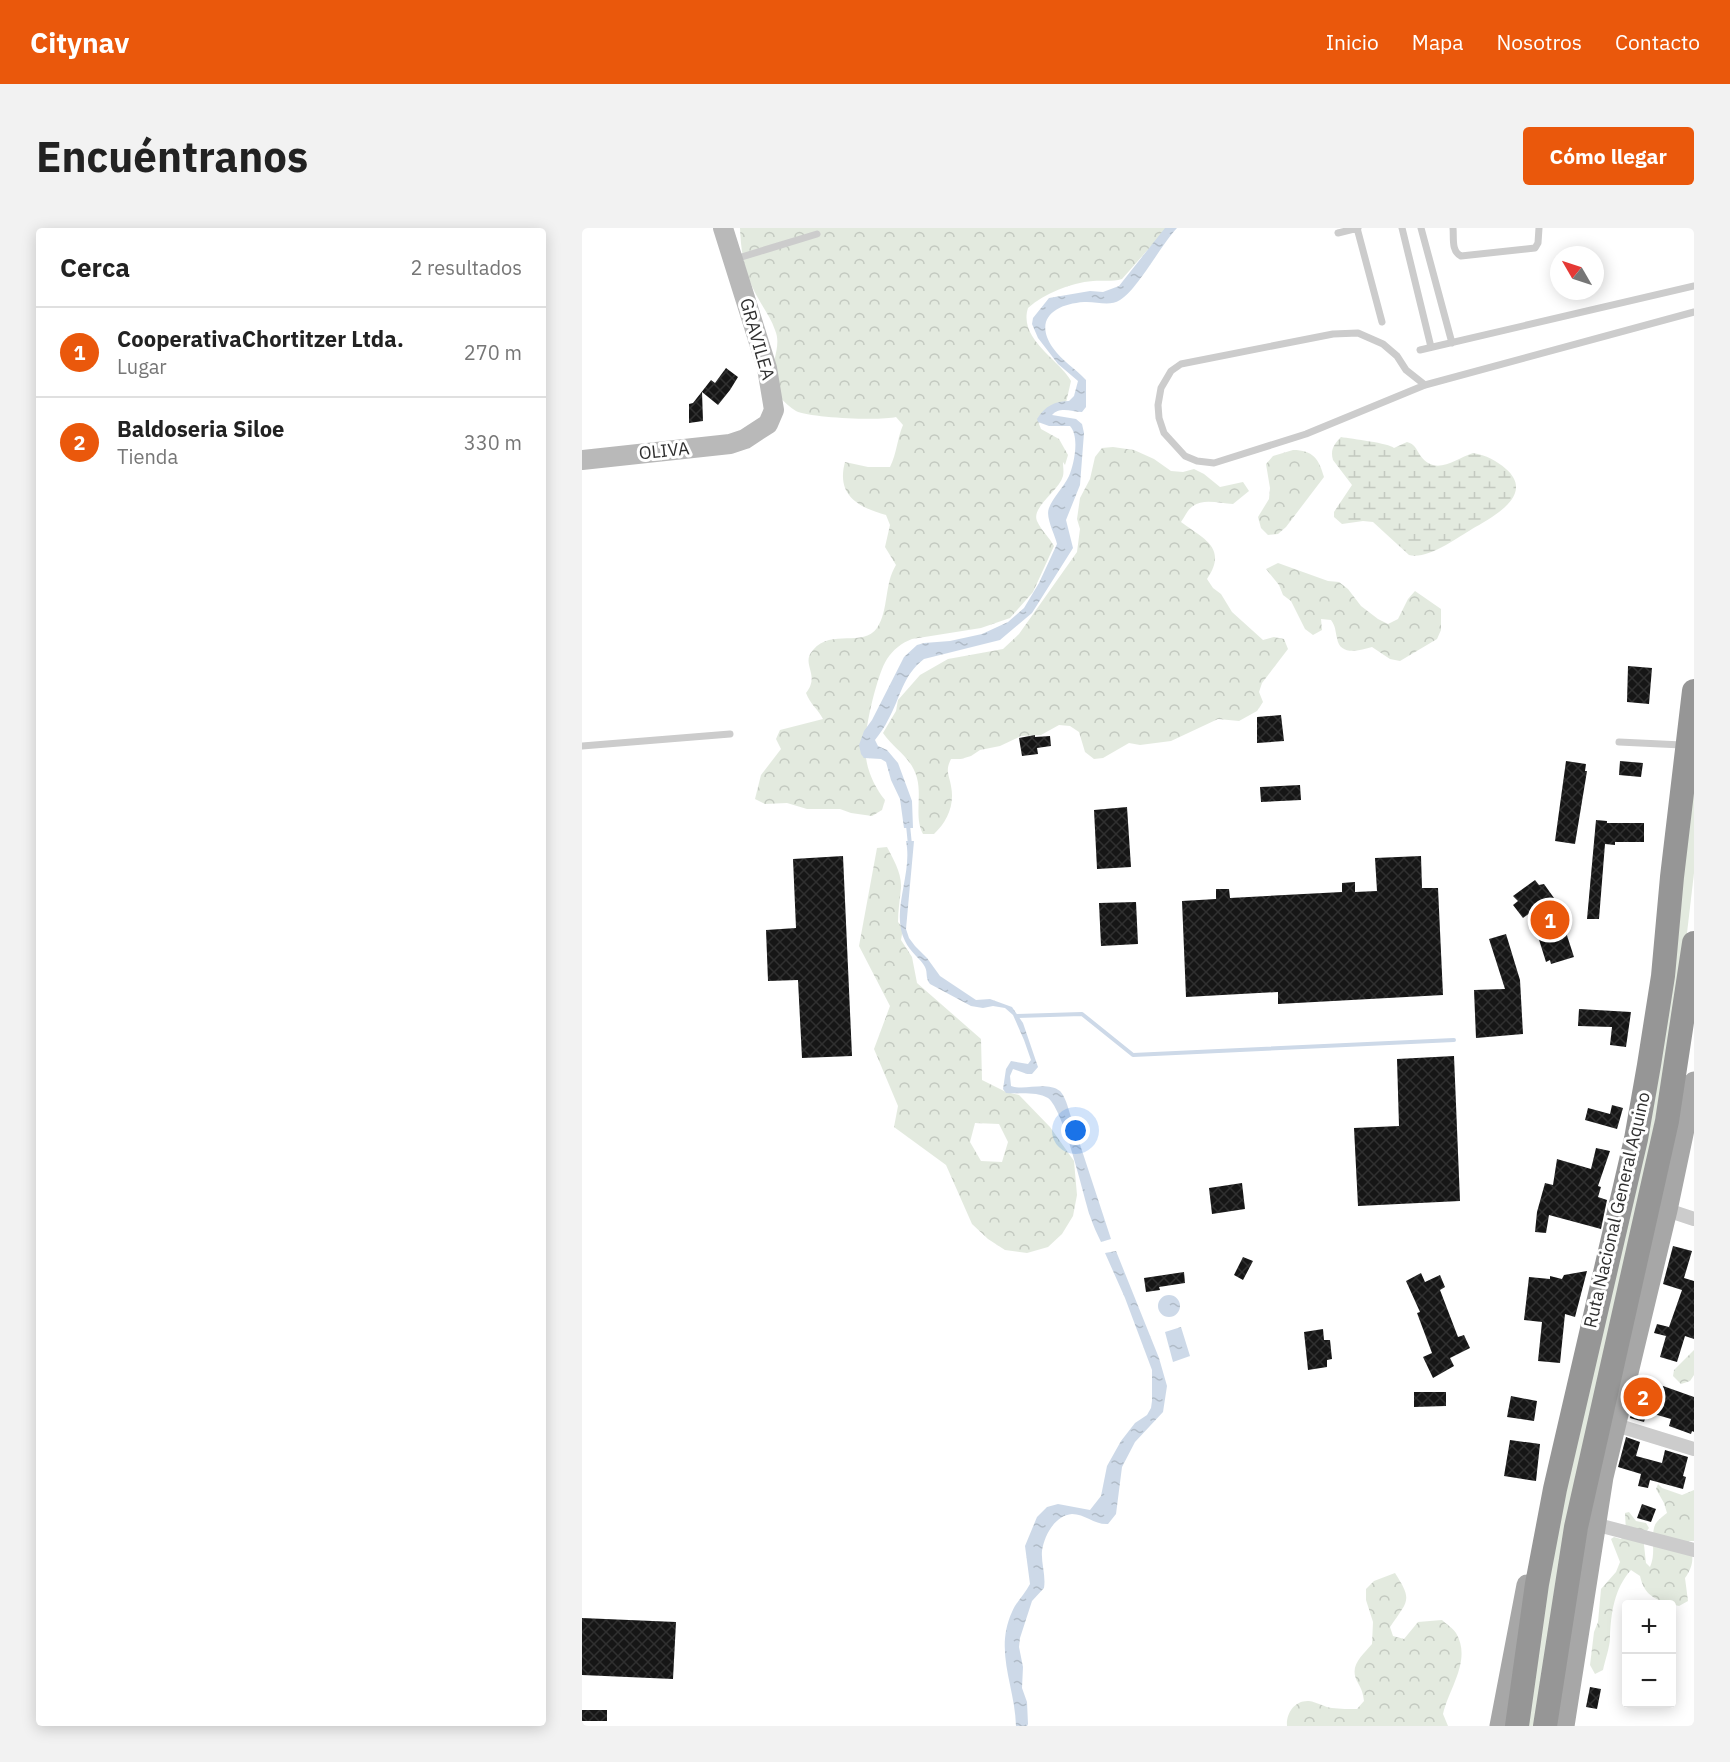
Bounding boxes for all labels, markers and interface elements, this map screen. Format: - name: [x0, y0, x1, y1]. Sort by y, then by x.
- text: Citynav: [30, 24, 129, 61]
- text: Inicio: [1326, 28, 1379, 56]
- text: Mapa: [1412, 28, 1464, 56]
- text: Nosotros: [1497, 28, 1582, 56]
- text: Contacto: [1615, 28, 1700, 56]
- button: Cómo llegar: [1523, 127, 1694, 185]
- text: Encuéntranos: [36, 129, 308, 184]
- north arrow: [1550, 246, 1604, 300]
- text: Cerca: [60, 250, 130, 284]
- text: 2 resultados: [410, 254, 522, 281]
- street label: GRAVILEA: [735, 295, 780, 383]
- text: CooperativaChortitzer Ltda.: [117, 324, 404, 353]
- text: 1: [74, 339, 86, 366]
- text: 270 m: [464, 339, 522, 366]
- text: Lugar: [117, 353, 167, 380]
- text: Baldoseria Siloe: [117, 414, 284, 443]
- text: 2: [74, 429, 86, 456]
- text: 330 m: [464, 429, 522, 456]
- street label: OLIVA: [638, 436, 691, 465]
- text: Tienda: [117, 443, 178, 470]
- pin: 1: [1530, 898, 1570, 942]
- street label: Ruta Nacional General Aquino: [1578, 1090, 1655, 1330]
- your location: [1061, 1116, 1090, 1145]
- pin: 2: [1624, 1374, 1662, 1420]
- map controls: [1622, 1600, 1676, 1708]
- button: +: [1622, 1600, 1676, 1654]
- button: −: [1622, 1654, 1676, 1708]

